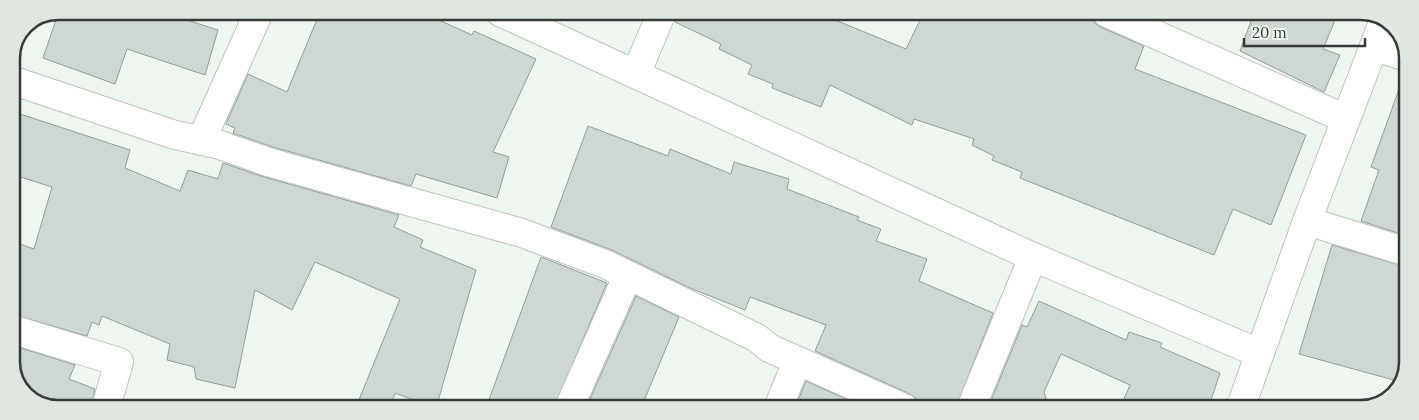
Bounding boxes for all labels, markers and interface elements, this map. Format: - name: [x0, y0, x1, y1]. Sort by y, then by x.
- scale bar: [1244, 15, 1365, 47]
- text: 20 m: [1252, 23, 1287, 42]

